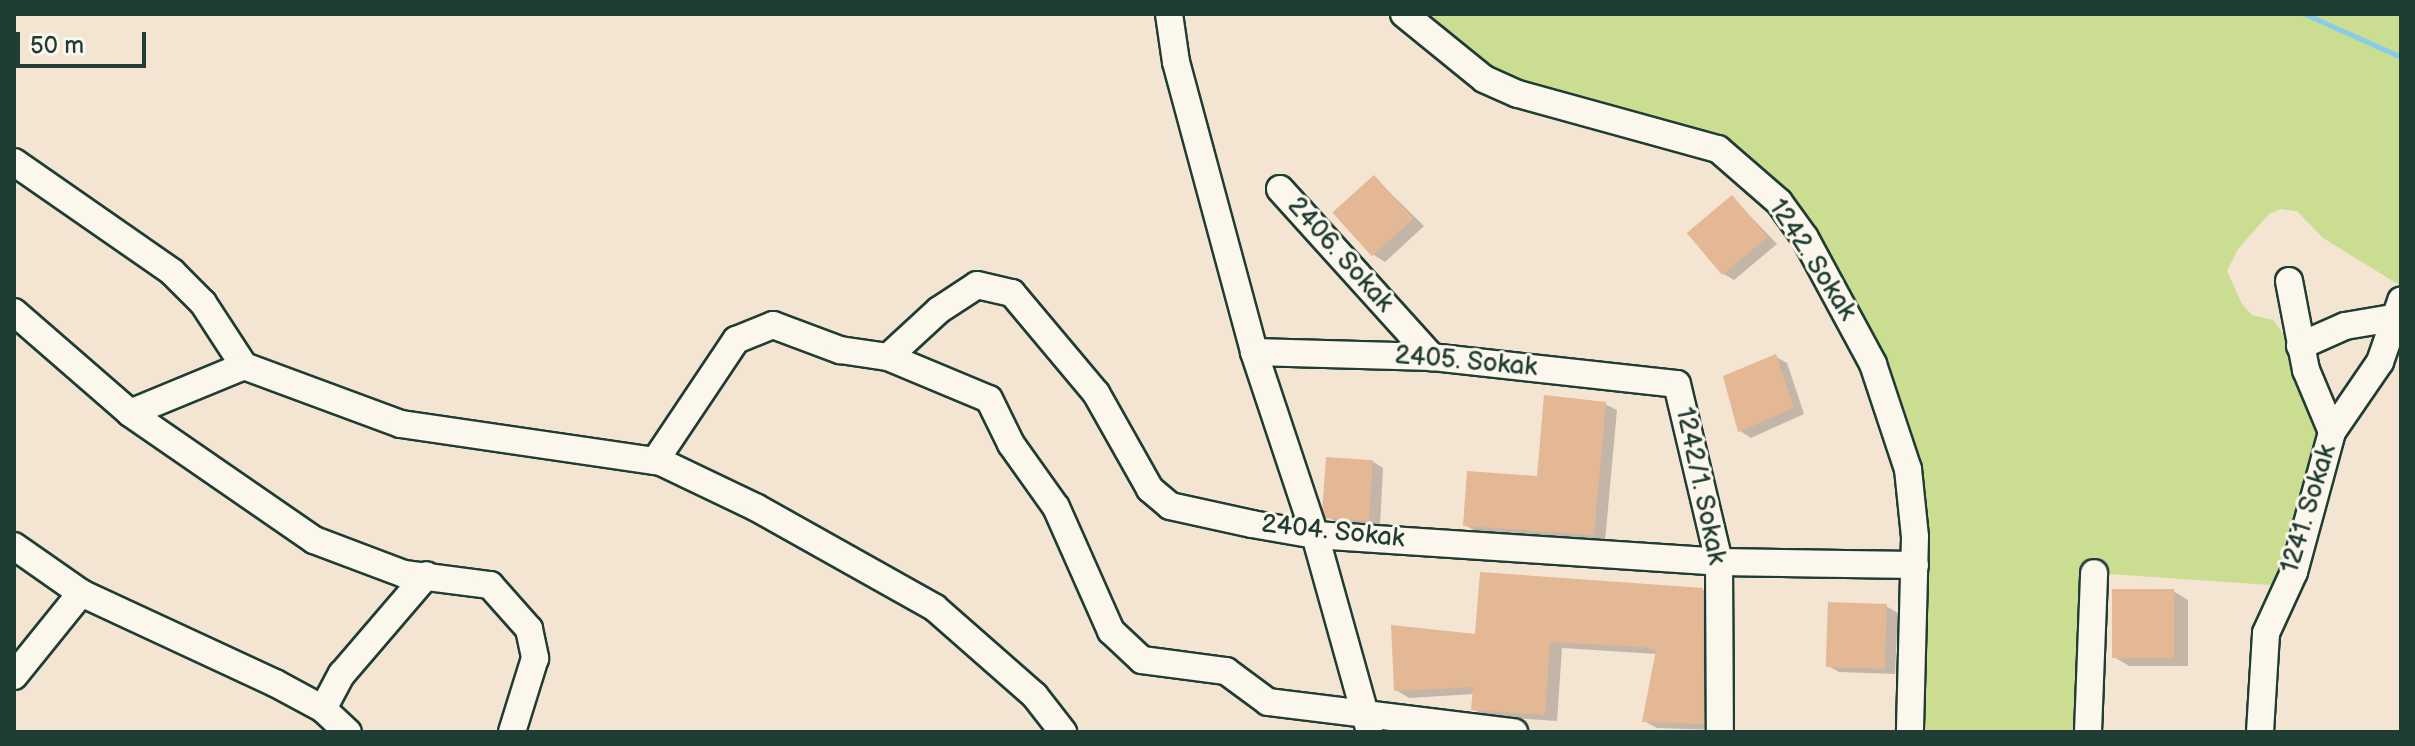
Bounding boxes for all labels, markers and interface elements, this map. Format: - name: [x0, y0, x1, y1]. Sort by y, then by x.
- scale bar: [20, 16, 150, 66]
- text: 50 m: [30, 31, 84, 60]
- street label: 2406. Sokak: [1280, 191, 1400, 319]
- street label: 1242. Sokak: [1761, 193, 1863, 327]
- street label: 2405. Sokak: [1393, 340, 1539, 384]
- street label: 1242/1. Sokak: [1668, 404, 1732, 568]
- street label: 1241. Sokak: [2275, 441, 2343, 577]
- street label: 2404. Sokak: [1260, 509, 1406, 555]

